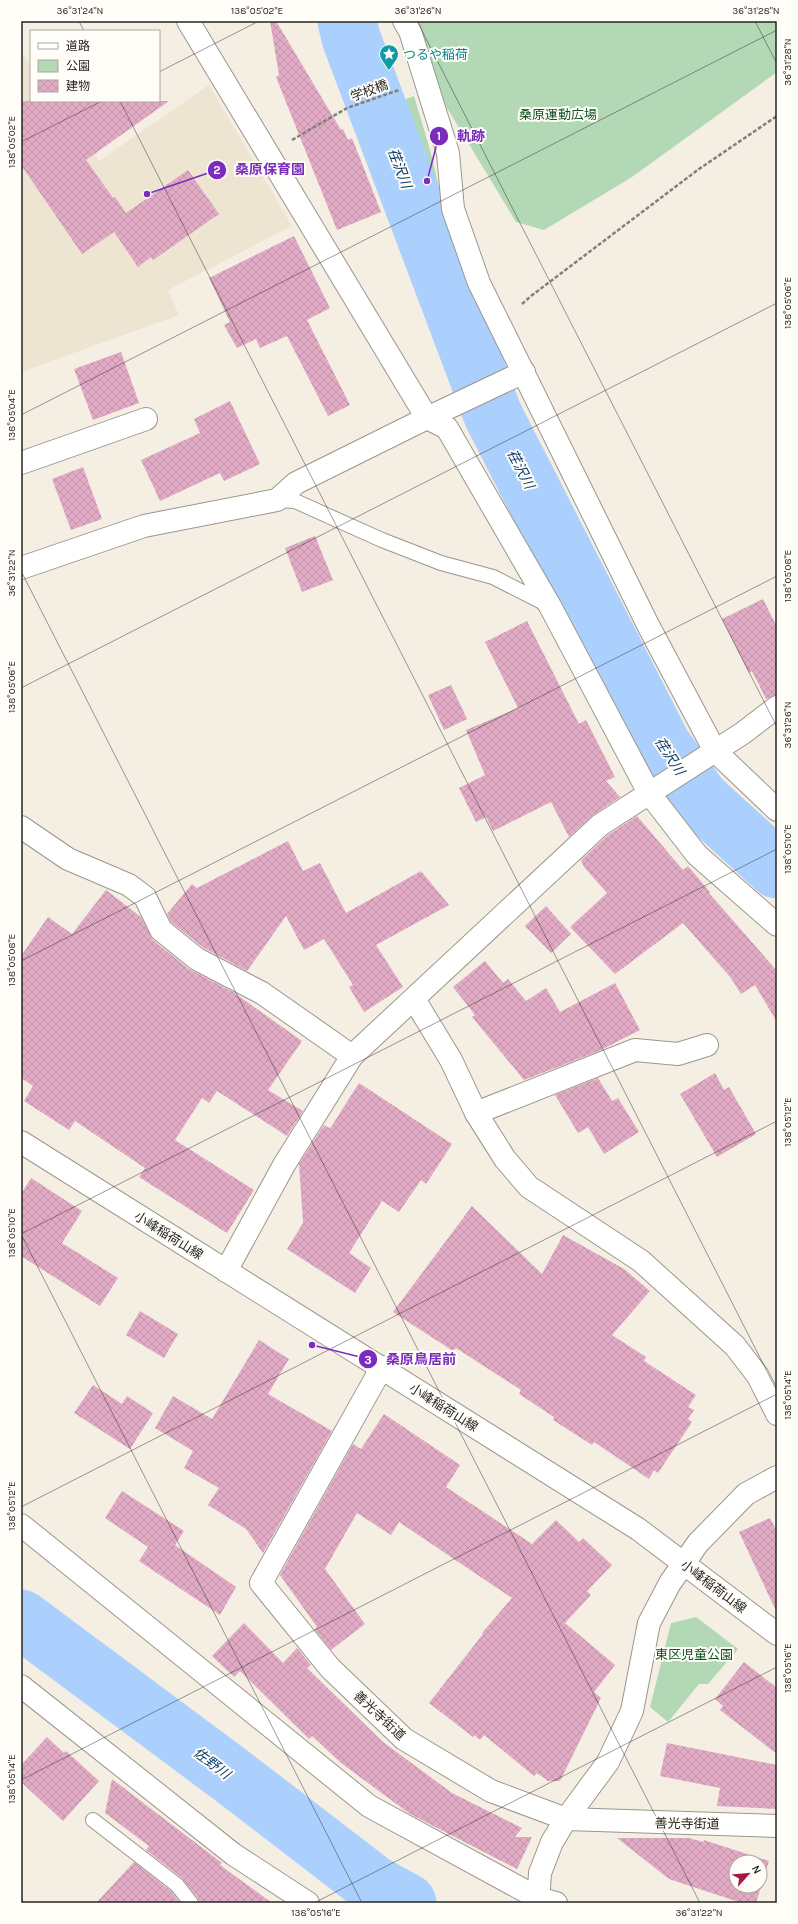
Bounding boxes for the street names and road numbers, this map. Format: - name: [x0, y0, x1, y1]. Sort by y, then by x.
- street label: 学校橋: [348, 77, 390, 104]
- street label: 小峰稲荷山線: [132, 1208, 206, 1262]
- street label: 小峰稲荷山線: [407, 1380, 481, 1434]
- street label: 小峰稲荷山線: [678, 1557, 749, 1616]
- street label: 善光寺街道: [351, 1688, 409, 1743]
- street label: 善光寺街道: [654, 1815, 720, 1832]

